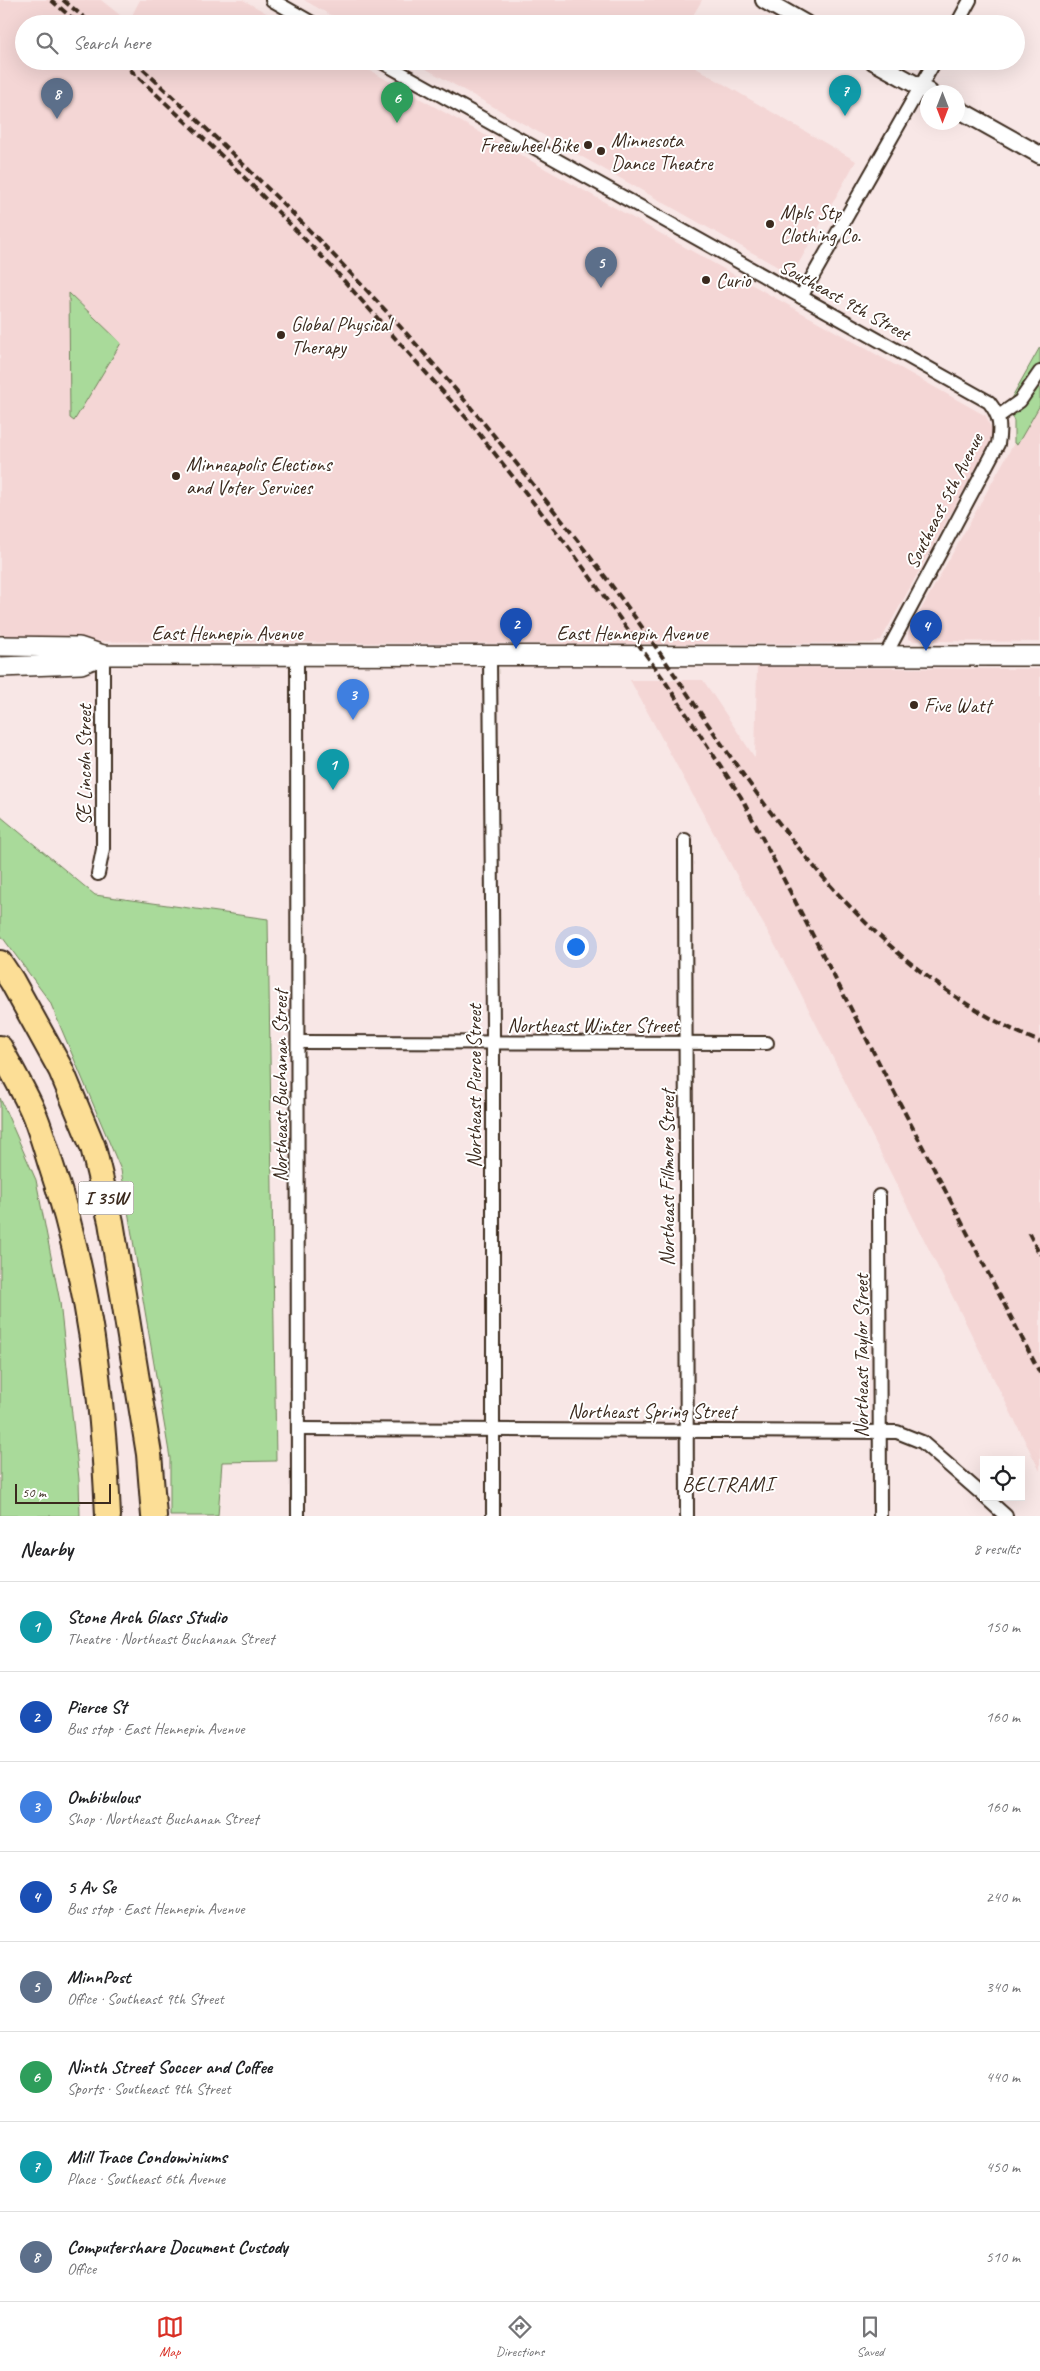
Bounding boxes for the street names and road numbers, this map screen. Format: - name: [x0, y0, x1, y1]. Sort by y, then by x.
- street label: Southeast 9th Street: [775, 254, 917, 347]
- street label: Southeast 5th Avenue: [899, 428, 990, 573]
- street label: East Hennepin Avenue: [152, 621, 304, 646]
- street label: East Hennepin Avenue: [557, 621, 709, 646]
- street label: SE Lincoln Street: [72, 702, 97, 825]
- street label: Northeast Buchanan Street: [268, 987, 293, 1182]
- street label: Northeast Pierce Street: [462, 1002, 487, 1168]
- street label: Northeast Winter Street: [508, 1013, 681, 1038]
- street label: Northeast Fillmore Street: [655, 1087, 680, 1266]
- road number: I 35W: [78, 1182, 134, 1214]
- street label: Northeast Taylor Street: [849, 1272, 874, 1438]
- street label: Northeast Spring Street: [568, 1399, 739, 1424]

